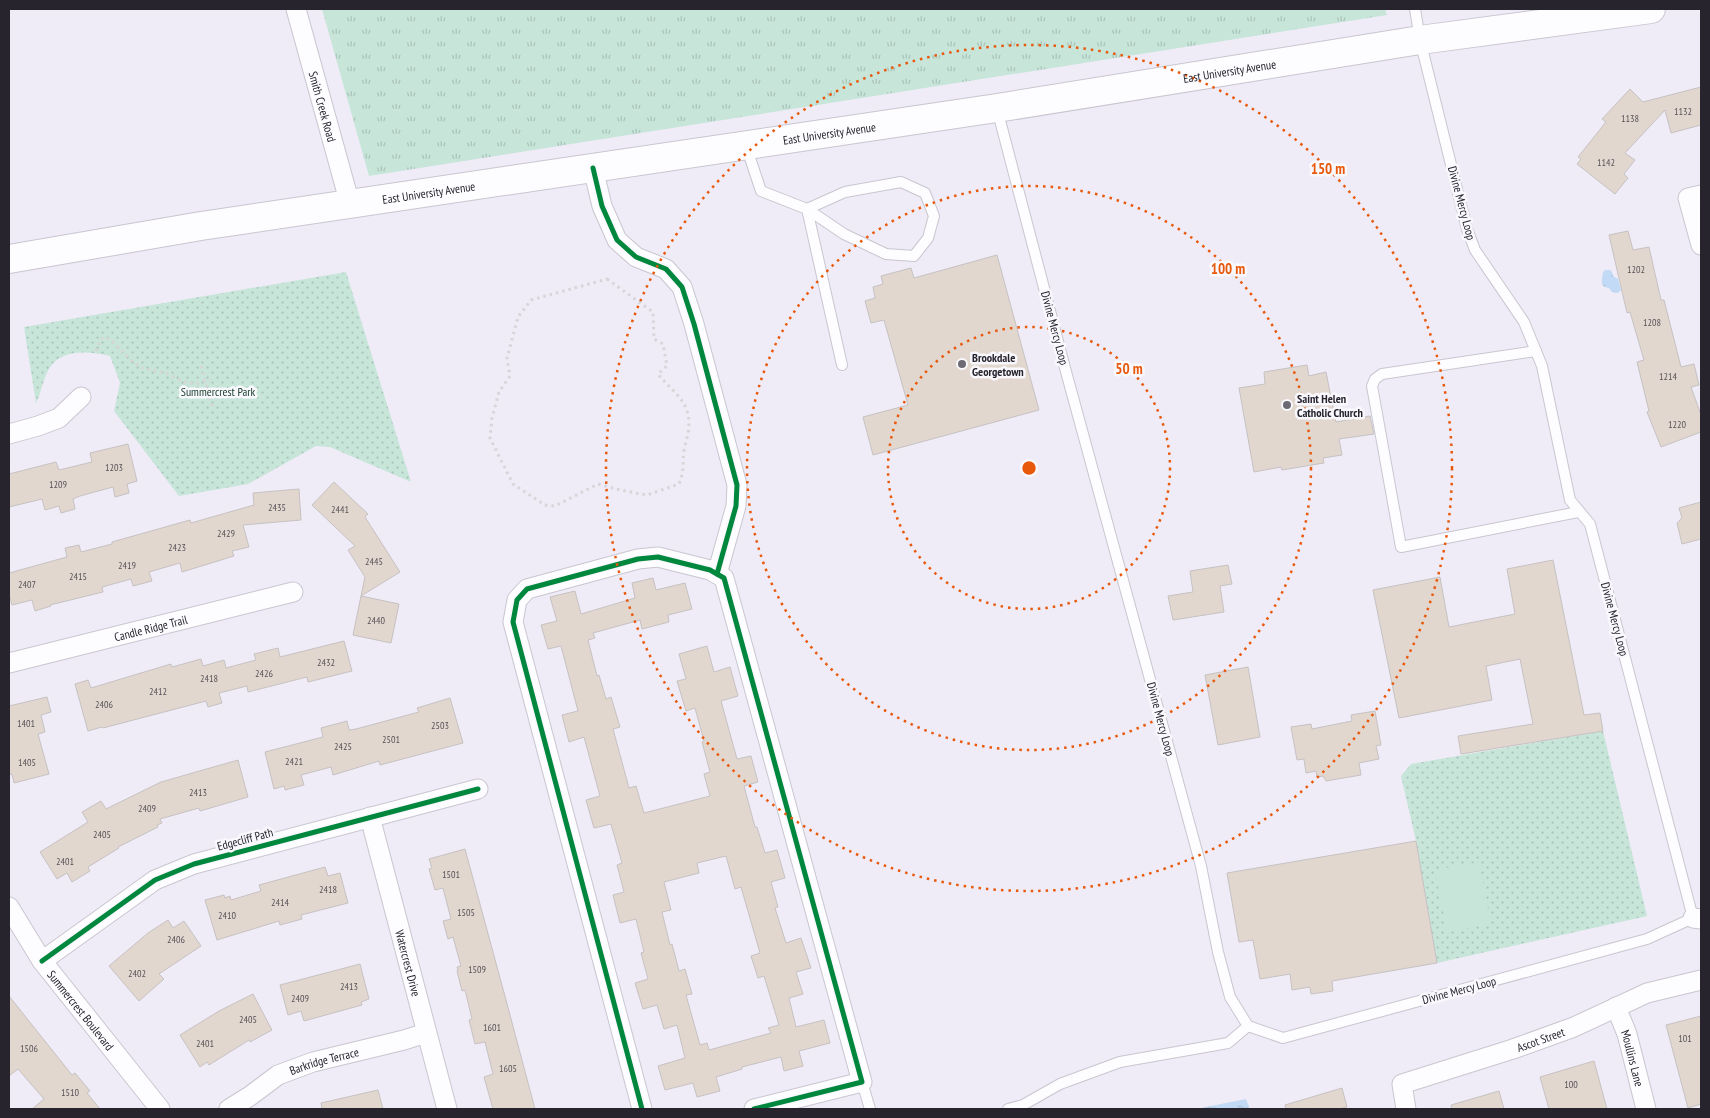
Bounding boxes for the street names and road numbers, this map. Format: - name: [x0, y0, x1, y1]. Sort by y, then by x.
- street label: East University Avenue: [1182, 56, 1277, 85]
- street label: Smith Creek Road: [306, 69, 340, 143]
- street label: East University Avenue: [782, 119, 877, 147]
- street label: Divine Mercy Loop: [1445, 164, 1479, 242]
- street label: East University Avenue: [381, 178, 476, 207]
- street label: Divine Mercy Loop: [1038, 289, 1072, 367]
- street label: Divine Mercy Loop: [1598, 580, 1632, 658]
- street label: Candle Ridge Trail: [113, 611, 189, 644]
- street label: Divine Mercy Loop: [1144, 680, 1178, 758]
- street label: Edgecliff Path: [215, 824, 275, 854]
- street label: Watercrest Drive: [393, 928, 424, 998]
- street label: Summercrest Boulevard: [45, 967, 118, 1053]
- street label: Divine Mercy Loop: [1420, 973, 1498, 1007]
- street label: Ascot Street: [1515, 1023, 1567, 1055]
- street label: Moullins Lane: [1618, 1027, 1648, 1088]
- street label: Barkridge Terrace: [287, 1044, 360, 1078]

